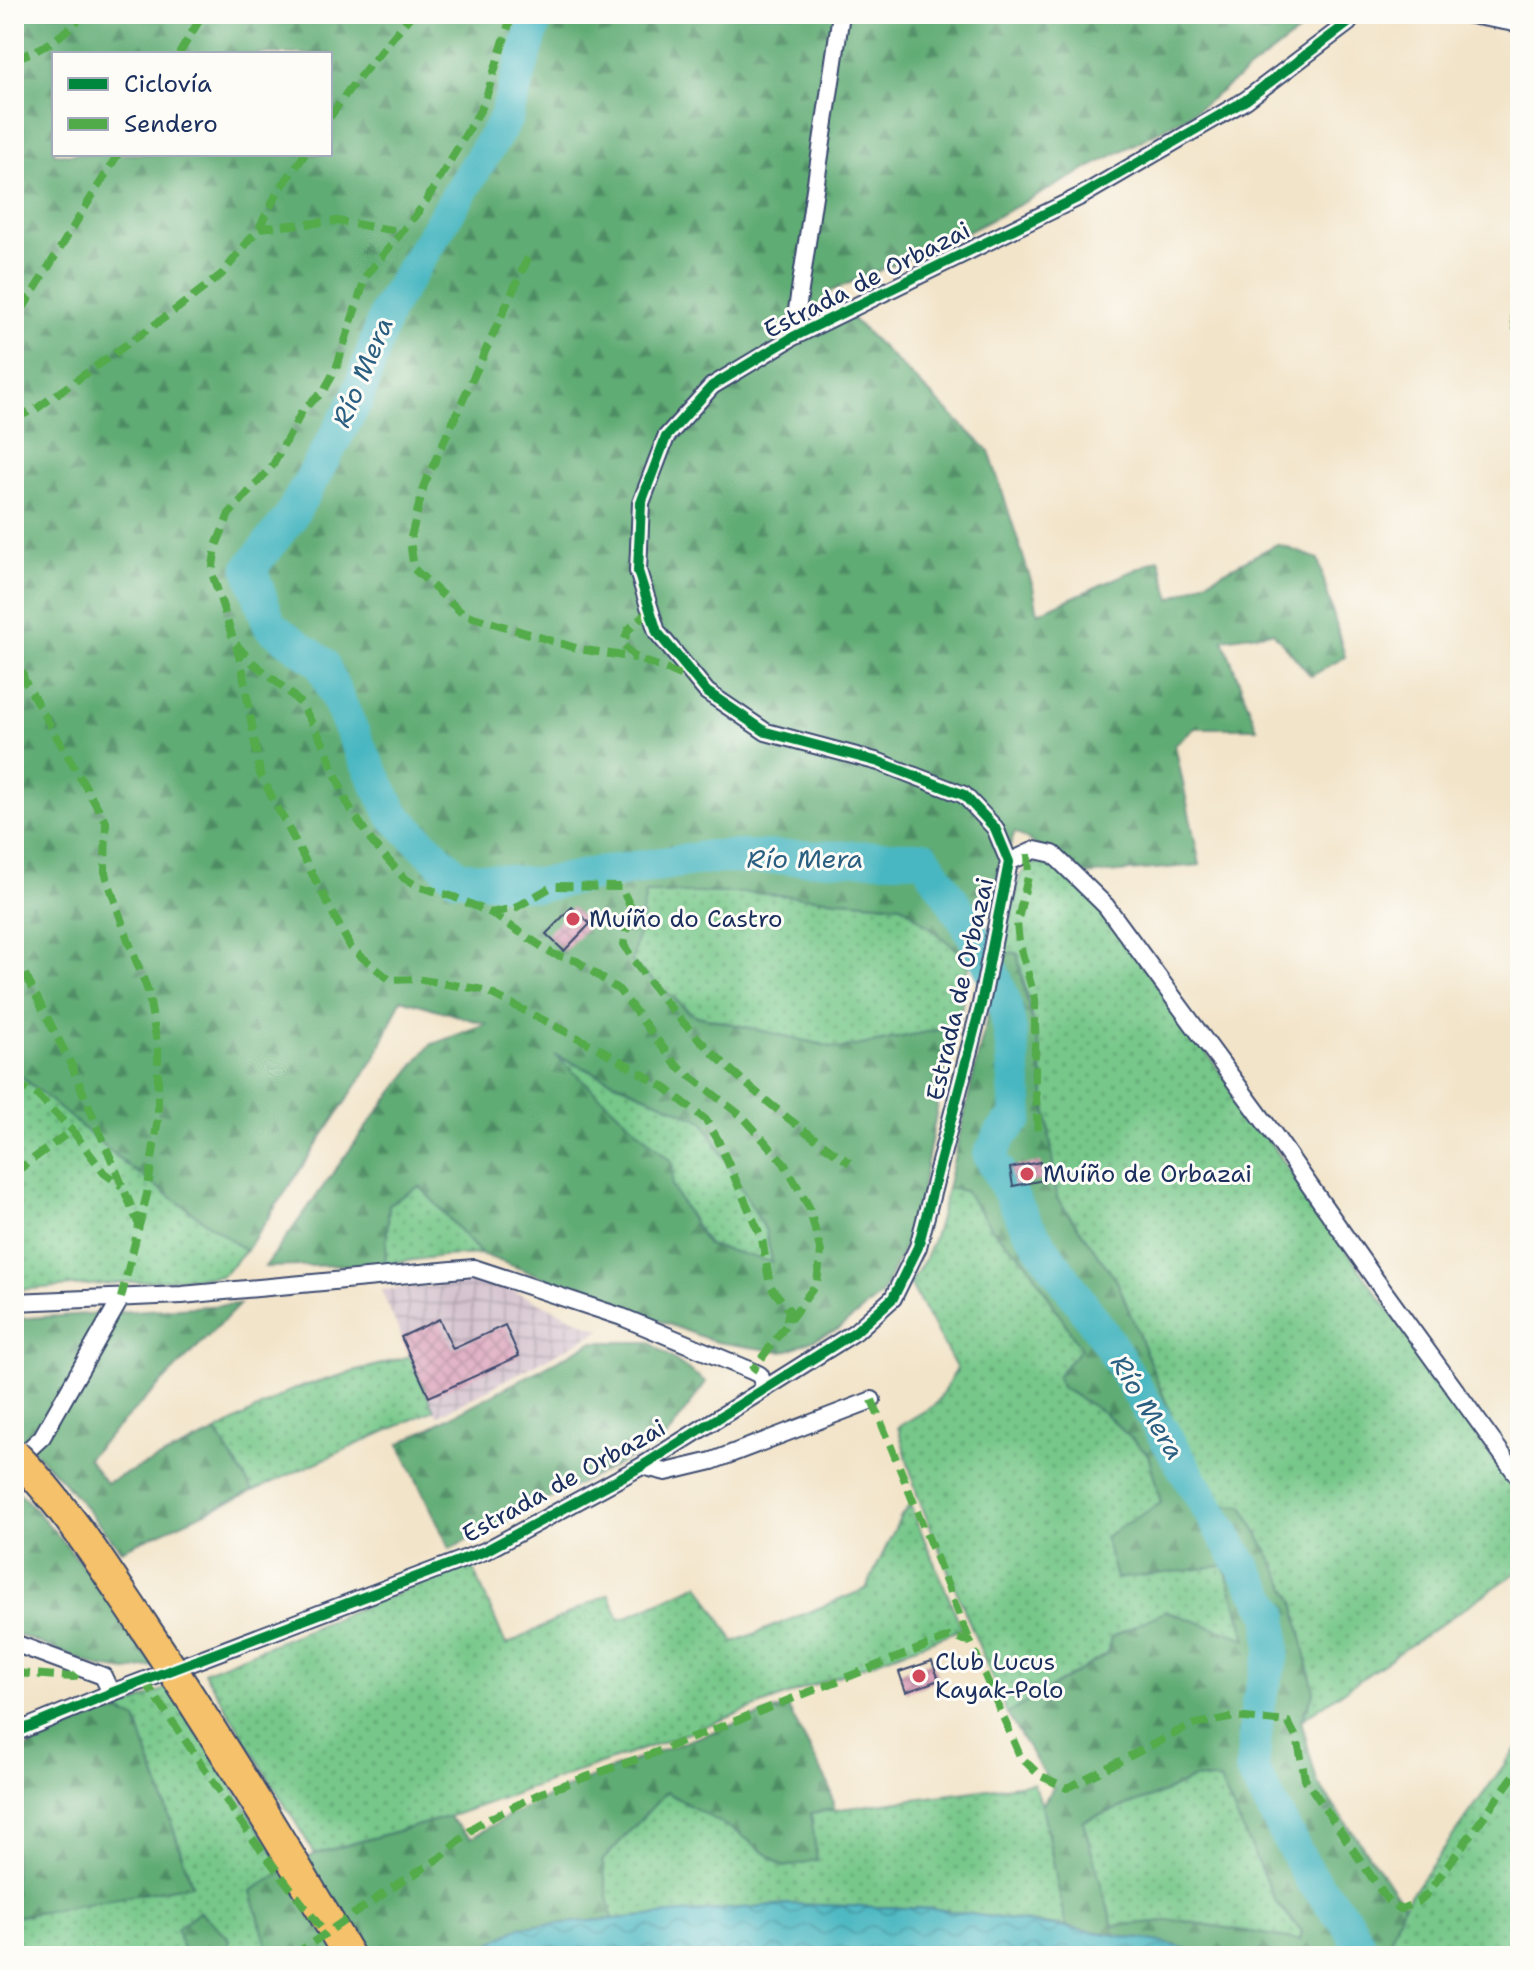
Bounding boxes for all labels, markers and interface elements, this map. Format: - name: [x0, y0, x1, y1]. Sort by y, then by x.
- legend: [52, 52, 332, 156]
- text: Ciclovía: [124, 68, 212, 100]
- text: Sendero: [124, 108, 218, 140]
- street label: Estrada de Orbazai: [758, 214, 976, 346]
- water label: Río Mera: [323, 312, 401, 432]
- water label: Río Mera: [747, 841, 863, 876]
- street label: Estrada de Orbazai: [919, 874, 1001, 1104]
- place label: Muíño do Castro: [589, 903, 783, 935]
- marker: Muíño do Castro: [564, 910, 582, 928]
- place label: Muíño de Orbazai: [1043, 1158, 1252, 1190]
- marker: Muíño de Orbazai: [1018, 1165, 1036, 1183]
- water label: Río Mera: [1103, 1348, 1193, 1466]
- street label: Estrada de Orbazai: [457, 1412, 671, 1550]
- place label: Club Lucus Kayak-Polo: [935, 1646, 1064, 1706]
- marker: Club Lucus Kayak-Polo: [910, 1667, 928, 1685]

